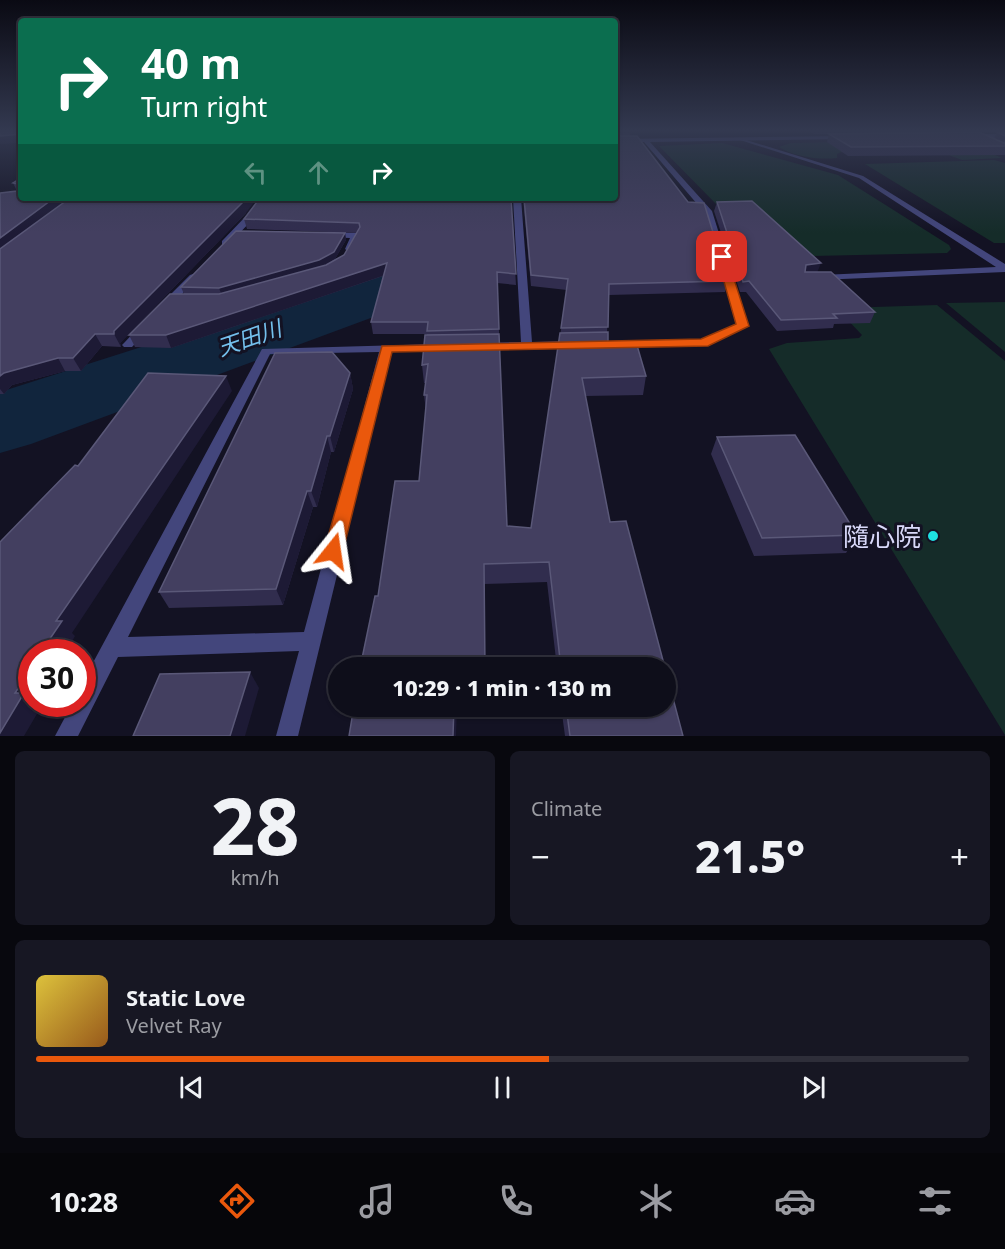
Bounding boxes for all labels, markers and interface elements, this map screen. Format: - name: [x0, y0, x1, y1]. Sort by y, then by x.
- text: 40 m: [141, 34, 241, 91]
- icon: right: [42, 42, 120, 120]
- text: Turn right: [141, 88, 267, 125]
- icon: left: [239, 156, 272, 189]
- icon: ahead: [302, 156, 335, 189]
- icon: right: [365, 156, 398, 189]
- pin: [696, 231, 747, 282]
- icon: arrive: [705, 240, 738, 273]
- water label: 天田川: [213, 311, 287, 362]
- place label: 隨心院: [843, 518, 921, 554]
- position arrow: [301, 519, 365, 583]
- marker: 隨心院: [926, 529, 940, 543]
- speed limit sign: 30: [18, 639, 96, 717]
- text: 10:29 · 1 min · 130 m: [392, 672, 612, 702]
- text: 28: [210, 772, 300, 878]
- text: Climate: [531, 795, 602, 822]
- text: 21.5°: [695, 825, 805, 886]
- text: −: [531, 834, 550, 879]
- text: +: [950, 834, 969, 879]
- text: km/h: [230, 864, 280, 891]
- text: Static Love: [126, 982, 245, 1012]
- text: Velvet Ray: [126, 1012, 222, 1039]
- icon: previous: [175, 1071, 208, 1104]
- icon: pause: [486, 1071, 519, 1104]
- icon: next: [797, 1071, 830, 1104]
- icon: directions: [216, 1180, 258, 1222]
- icon: music: [356, 1180, 398, 1222]
- icon: phone: [495, 1180, 537, 1222]
- icon: climate: [635, 1180, 677, 1222]
- icon: car: [774, 1180, 816, 1222]
- icon: filters: [914, 1180, 956, 1222]
- text: 10:28: [49, 1183, 118, 1220]

